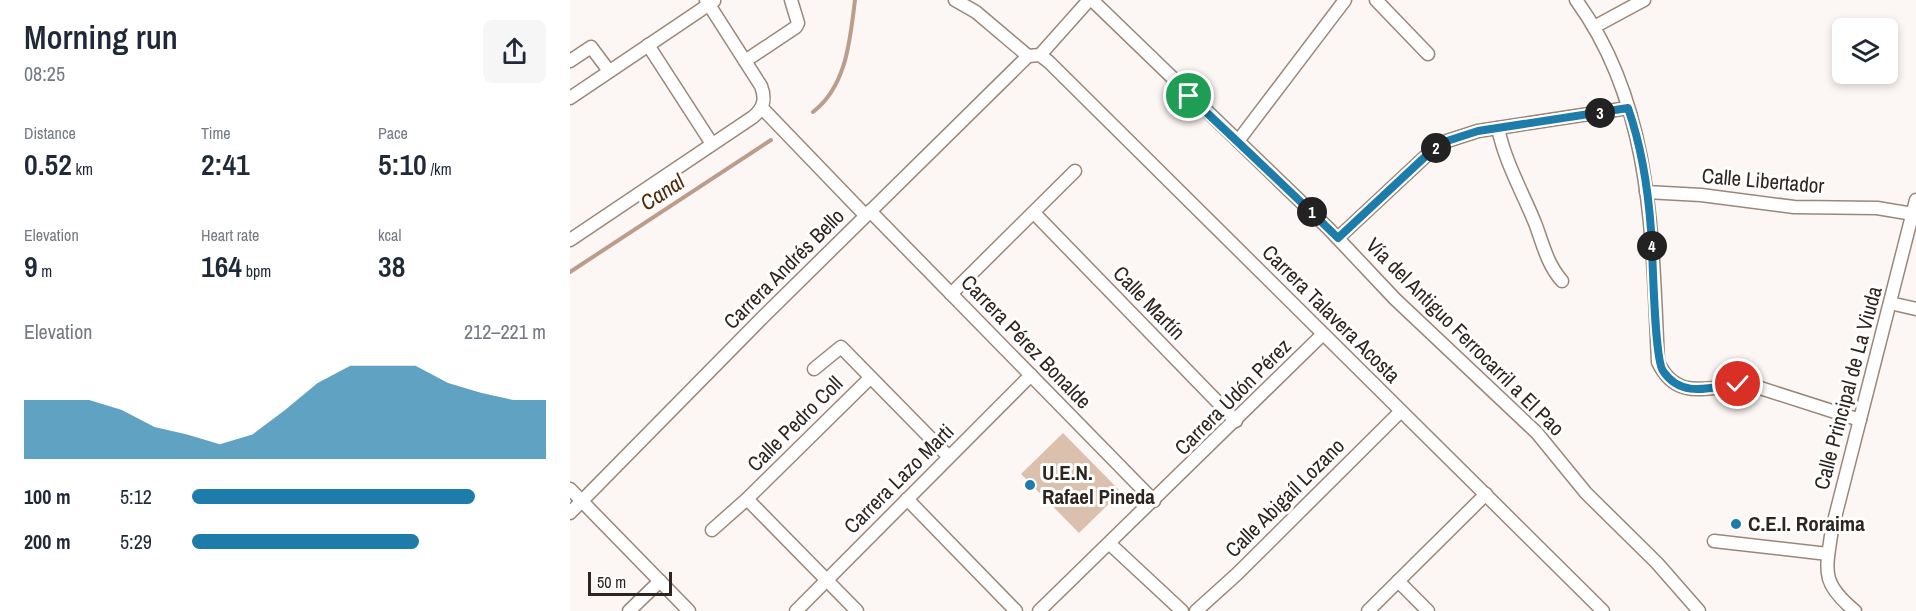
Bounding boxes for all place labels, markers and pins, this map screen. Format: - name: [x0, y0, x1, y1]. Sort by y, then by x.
- pin: [1163, 70, 1214, 121]
- pin: 3: [1585, 98, 1615, 128]
- pin: 2: [1421, 133, 1451, 163]
- pin: 1: [1297, 197, 1327, 227]
- pin: 4: [1637, 231, 1667, 261]
- pin: [1712, 358, 1763, 409]
- place label: U.E.N. Rafael Pineda: [1042, 458, 1155, 511]
- marker: U.E.N. Rafael Pineda: [1023, 478, 1037, 492]
- place label: C.E.I. Roraima: [1748, 509, 1865, 538]
- marker: C.E.I. Roraima: [1729, 517, 1743, 531]

